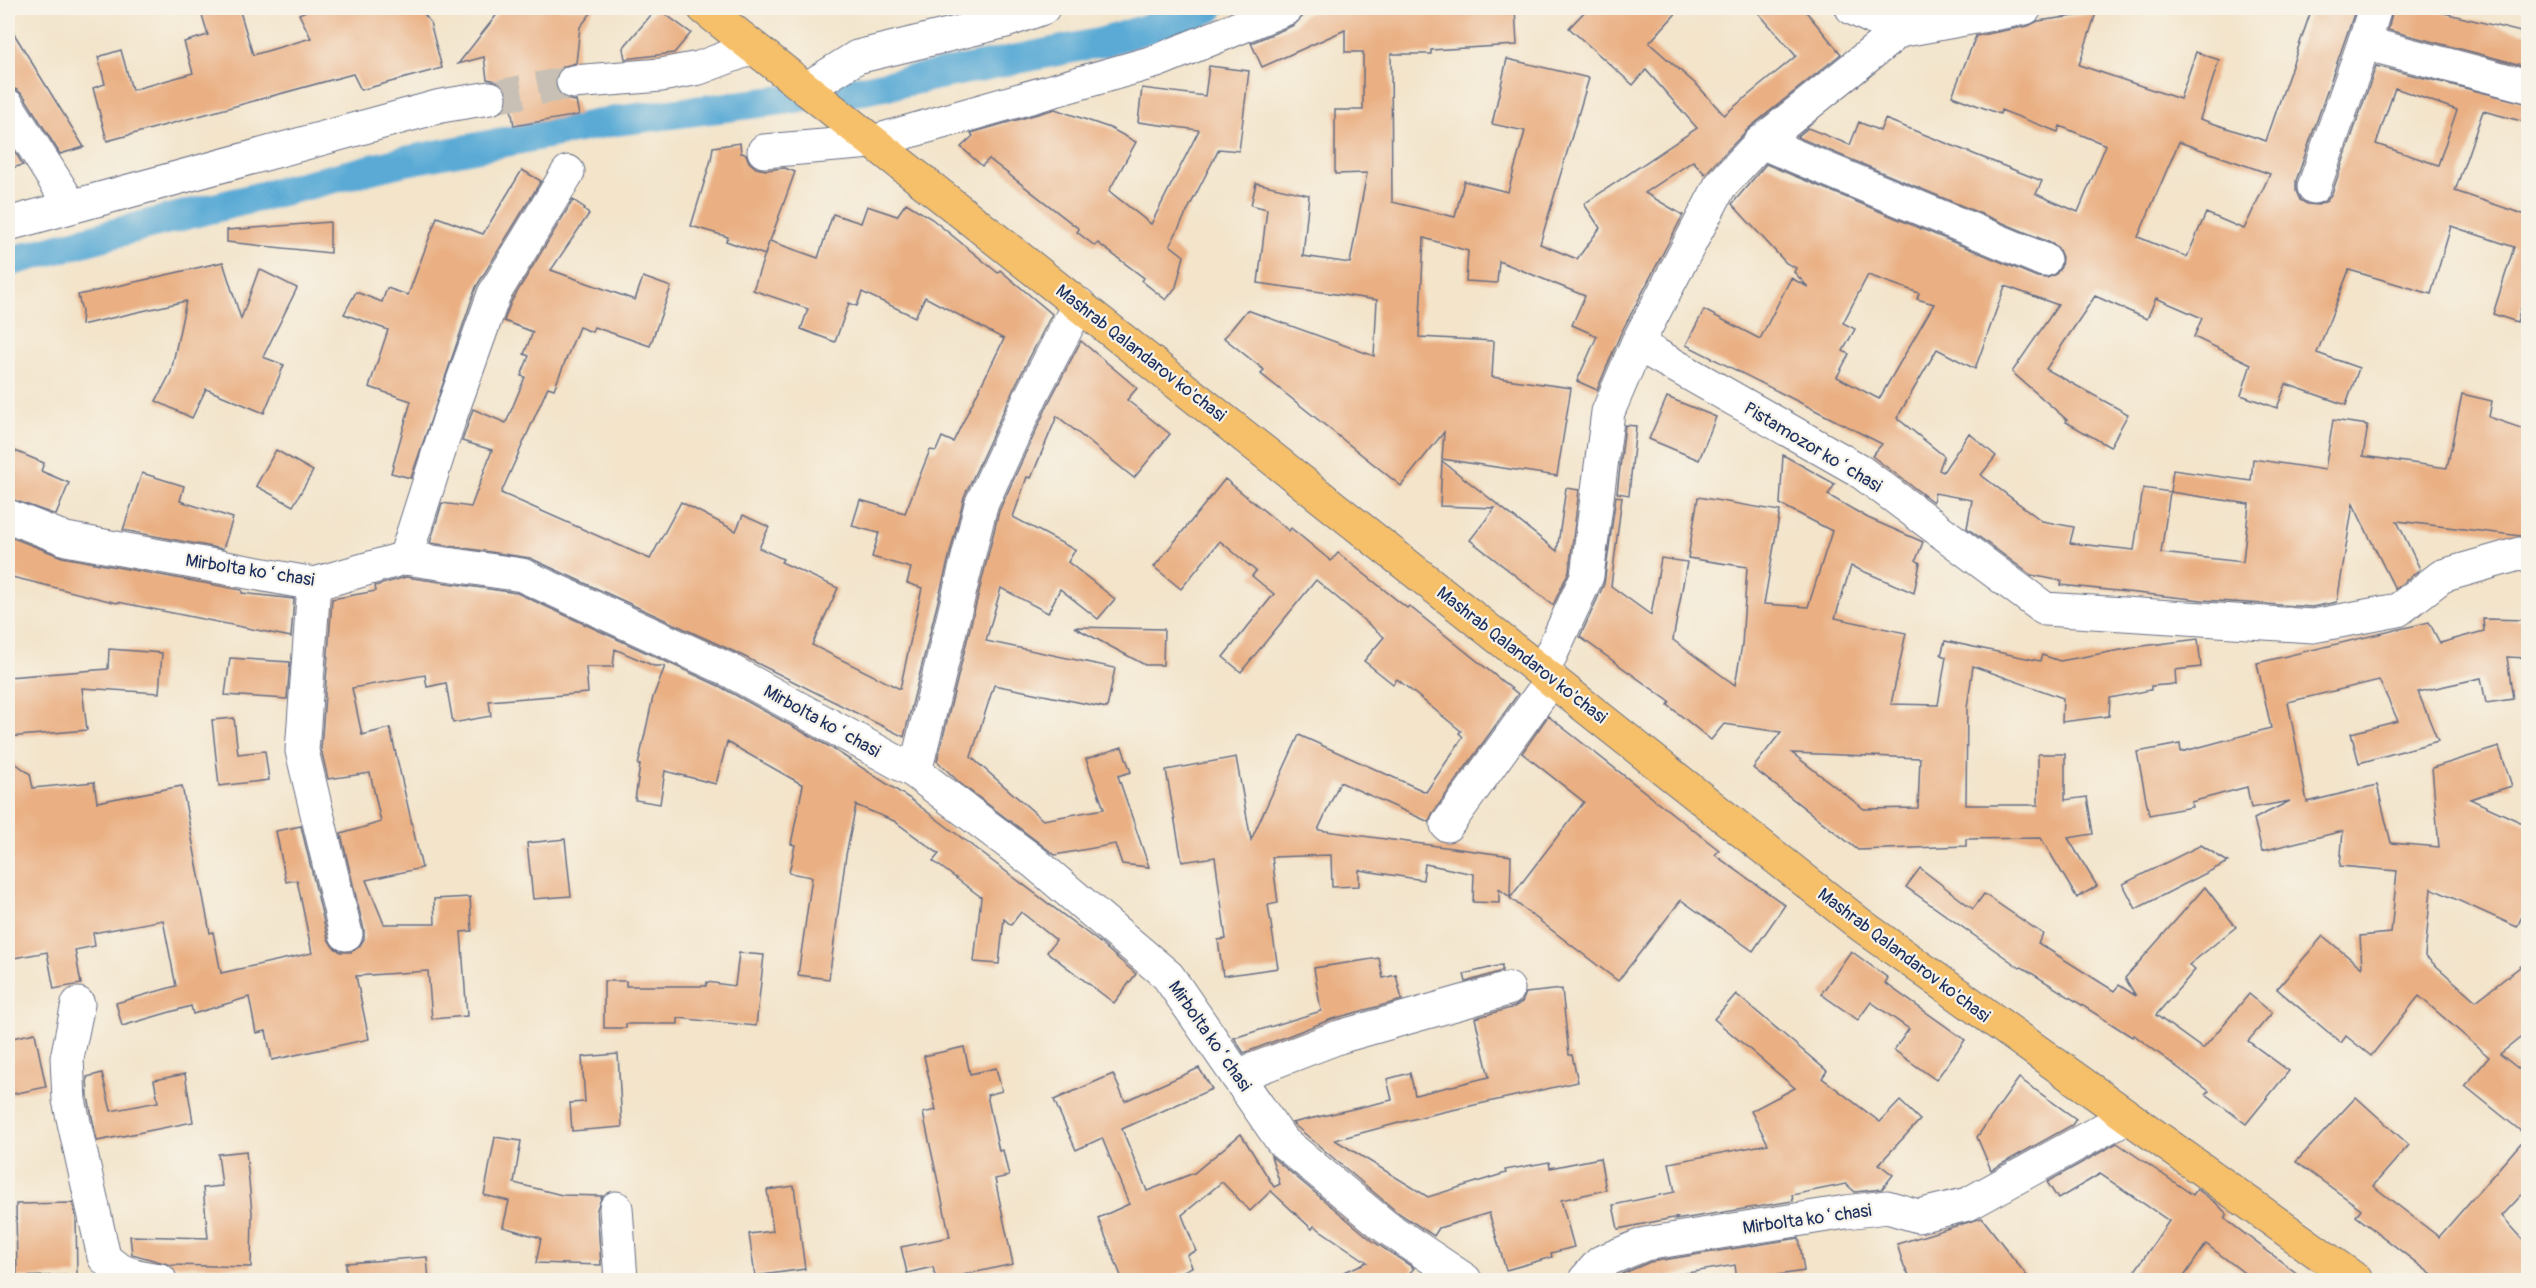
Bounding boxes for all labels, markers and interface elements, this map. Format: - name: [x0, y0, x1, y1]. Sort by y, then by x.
- street label: Mashrab Qalandarov ko'chasi: [1051, 280, 1230, 427]
- street label: Pistamozor koʻchasi: [1740, 397, 1886, 498]
- street label: Mirbolta koʻchasi: [184, 549, 316, 592]
- street label: Mashrab Qalandarov ko'chasi: [1432, 582, 1611, 729]
- street label: Mirbolta koʻchasi: [759, 680, 884, 763]
- street label: Mashrab Qalandarov ko'chasi: [1813, 883, 1994, 1028]
- street label: Mirbolta koʻchasi: [1163, 976, 1256, 1096]
- street label: Mirbolta koʻchasi: [1741, 1199, 1873, 1240]

